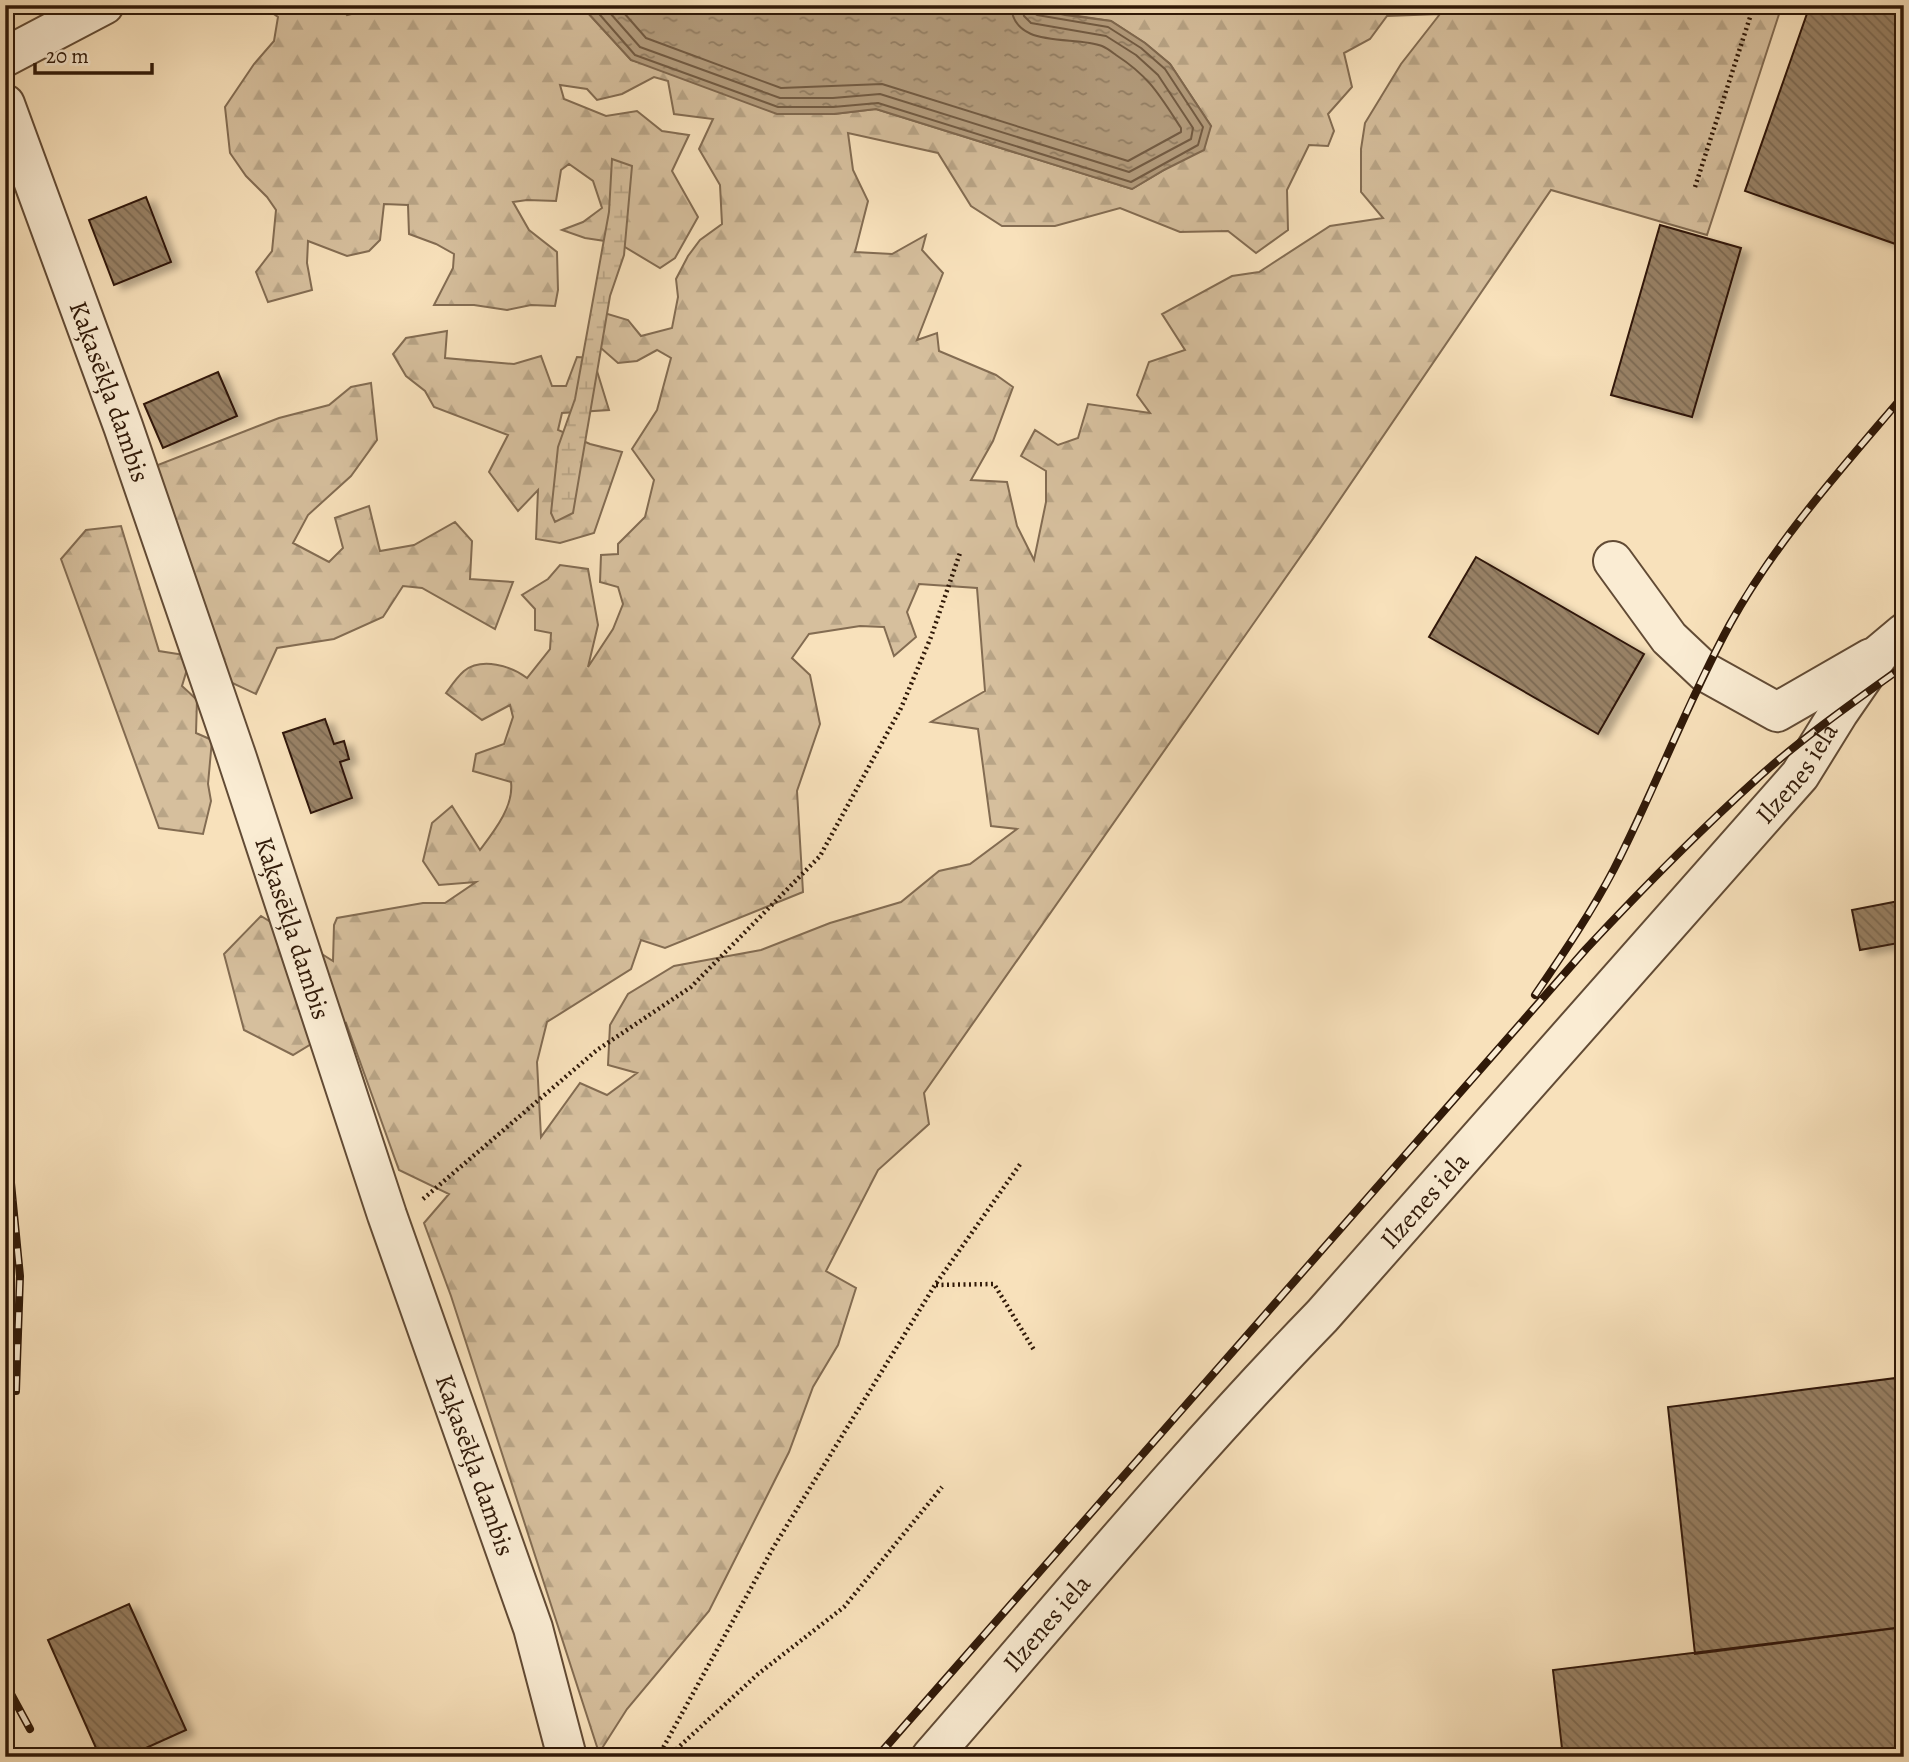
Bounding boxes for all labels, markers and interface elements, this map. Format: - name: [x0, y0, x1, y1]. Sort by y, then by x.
- scale bar: [35, 32, 152, 76]
- text: 20 m: [46, 42, 89, 70]
- street label: Kaķasēkļa dambis: [61, 296, 158, 487]
- street label: Ilzenes iela: [1748, 716, 1846, 832]
- street label: Kaķasēkļa dambis: [246, 832, 339, 1024]
- street label: Ilzenes iela: [1372, 1145, 1477, 1256]
- street label: Kaķasēkļa dambis: [427, 1370, 523, 1561]
- street label: Ilzenes iela: [995, 1567, 1099, 1680]

